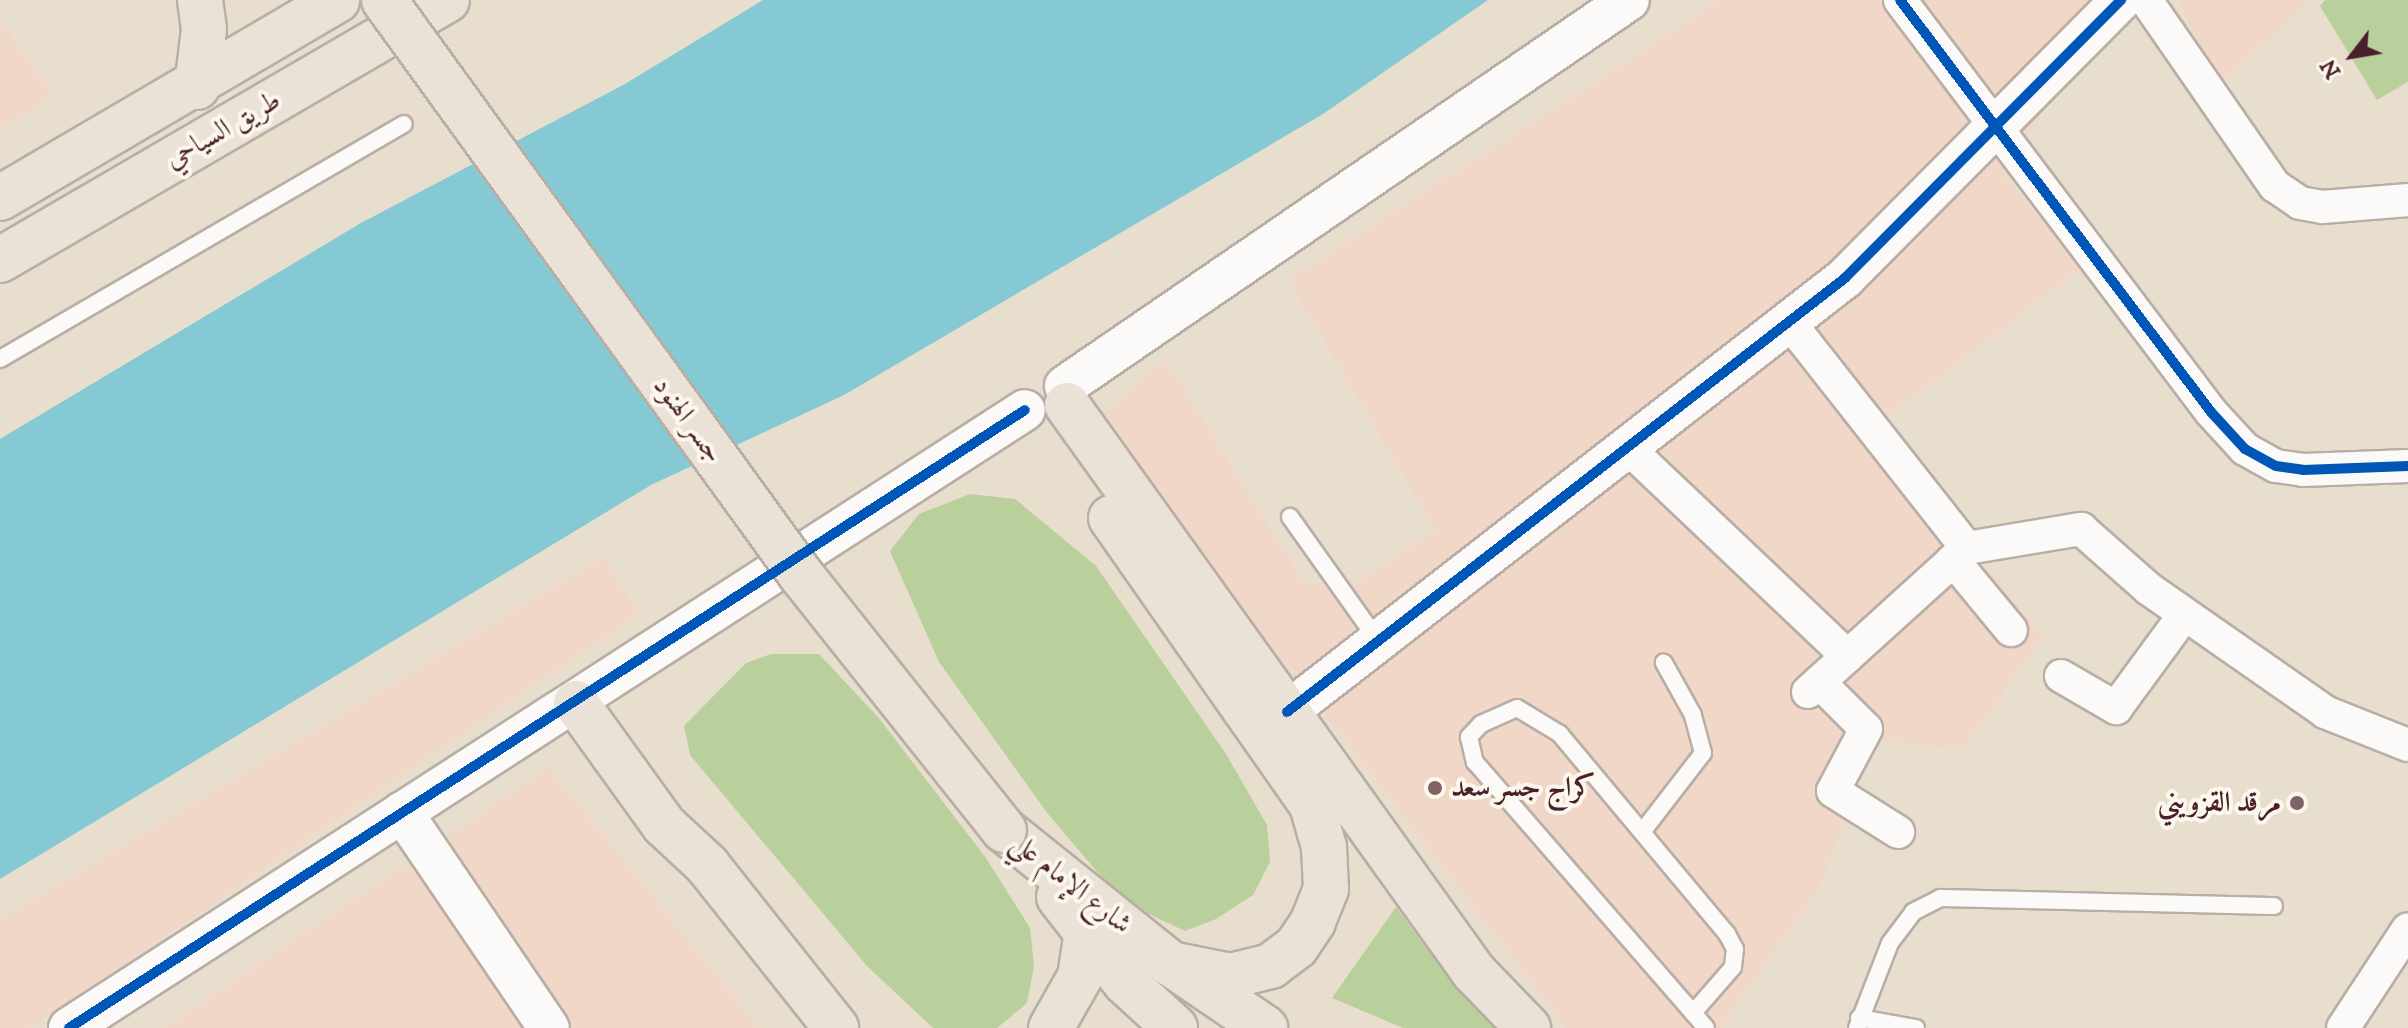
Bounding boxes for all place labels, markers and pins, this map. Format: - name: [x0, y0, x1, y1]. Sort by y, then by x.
- place label: كراج جسر سعد: [1451, 771, 1595, 805]
- marker: كراج جسر سعد: [1426, 779, 1444, 797]
- place label: مرقد القزويني: [2157, 786, 2281, 820]
- marker: مرقد القزويني: [2288, 794, 2306, 812]

